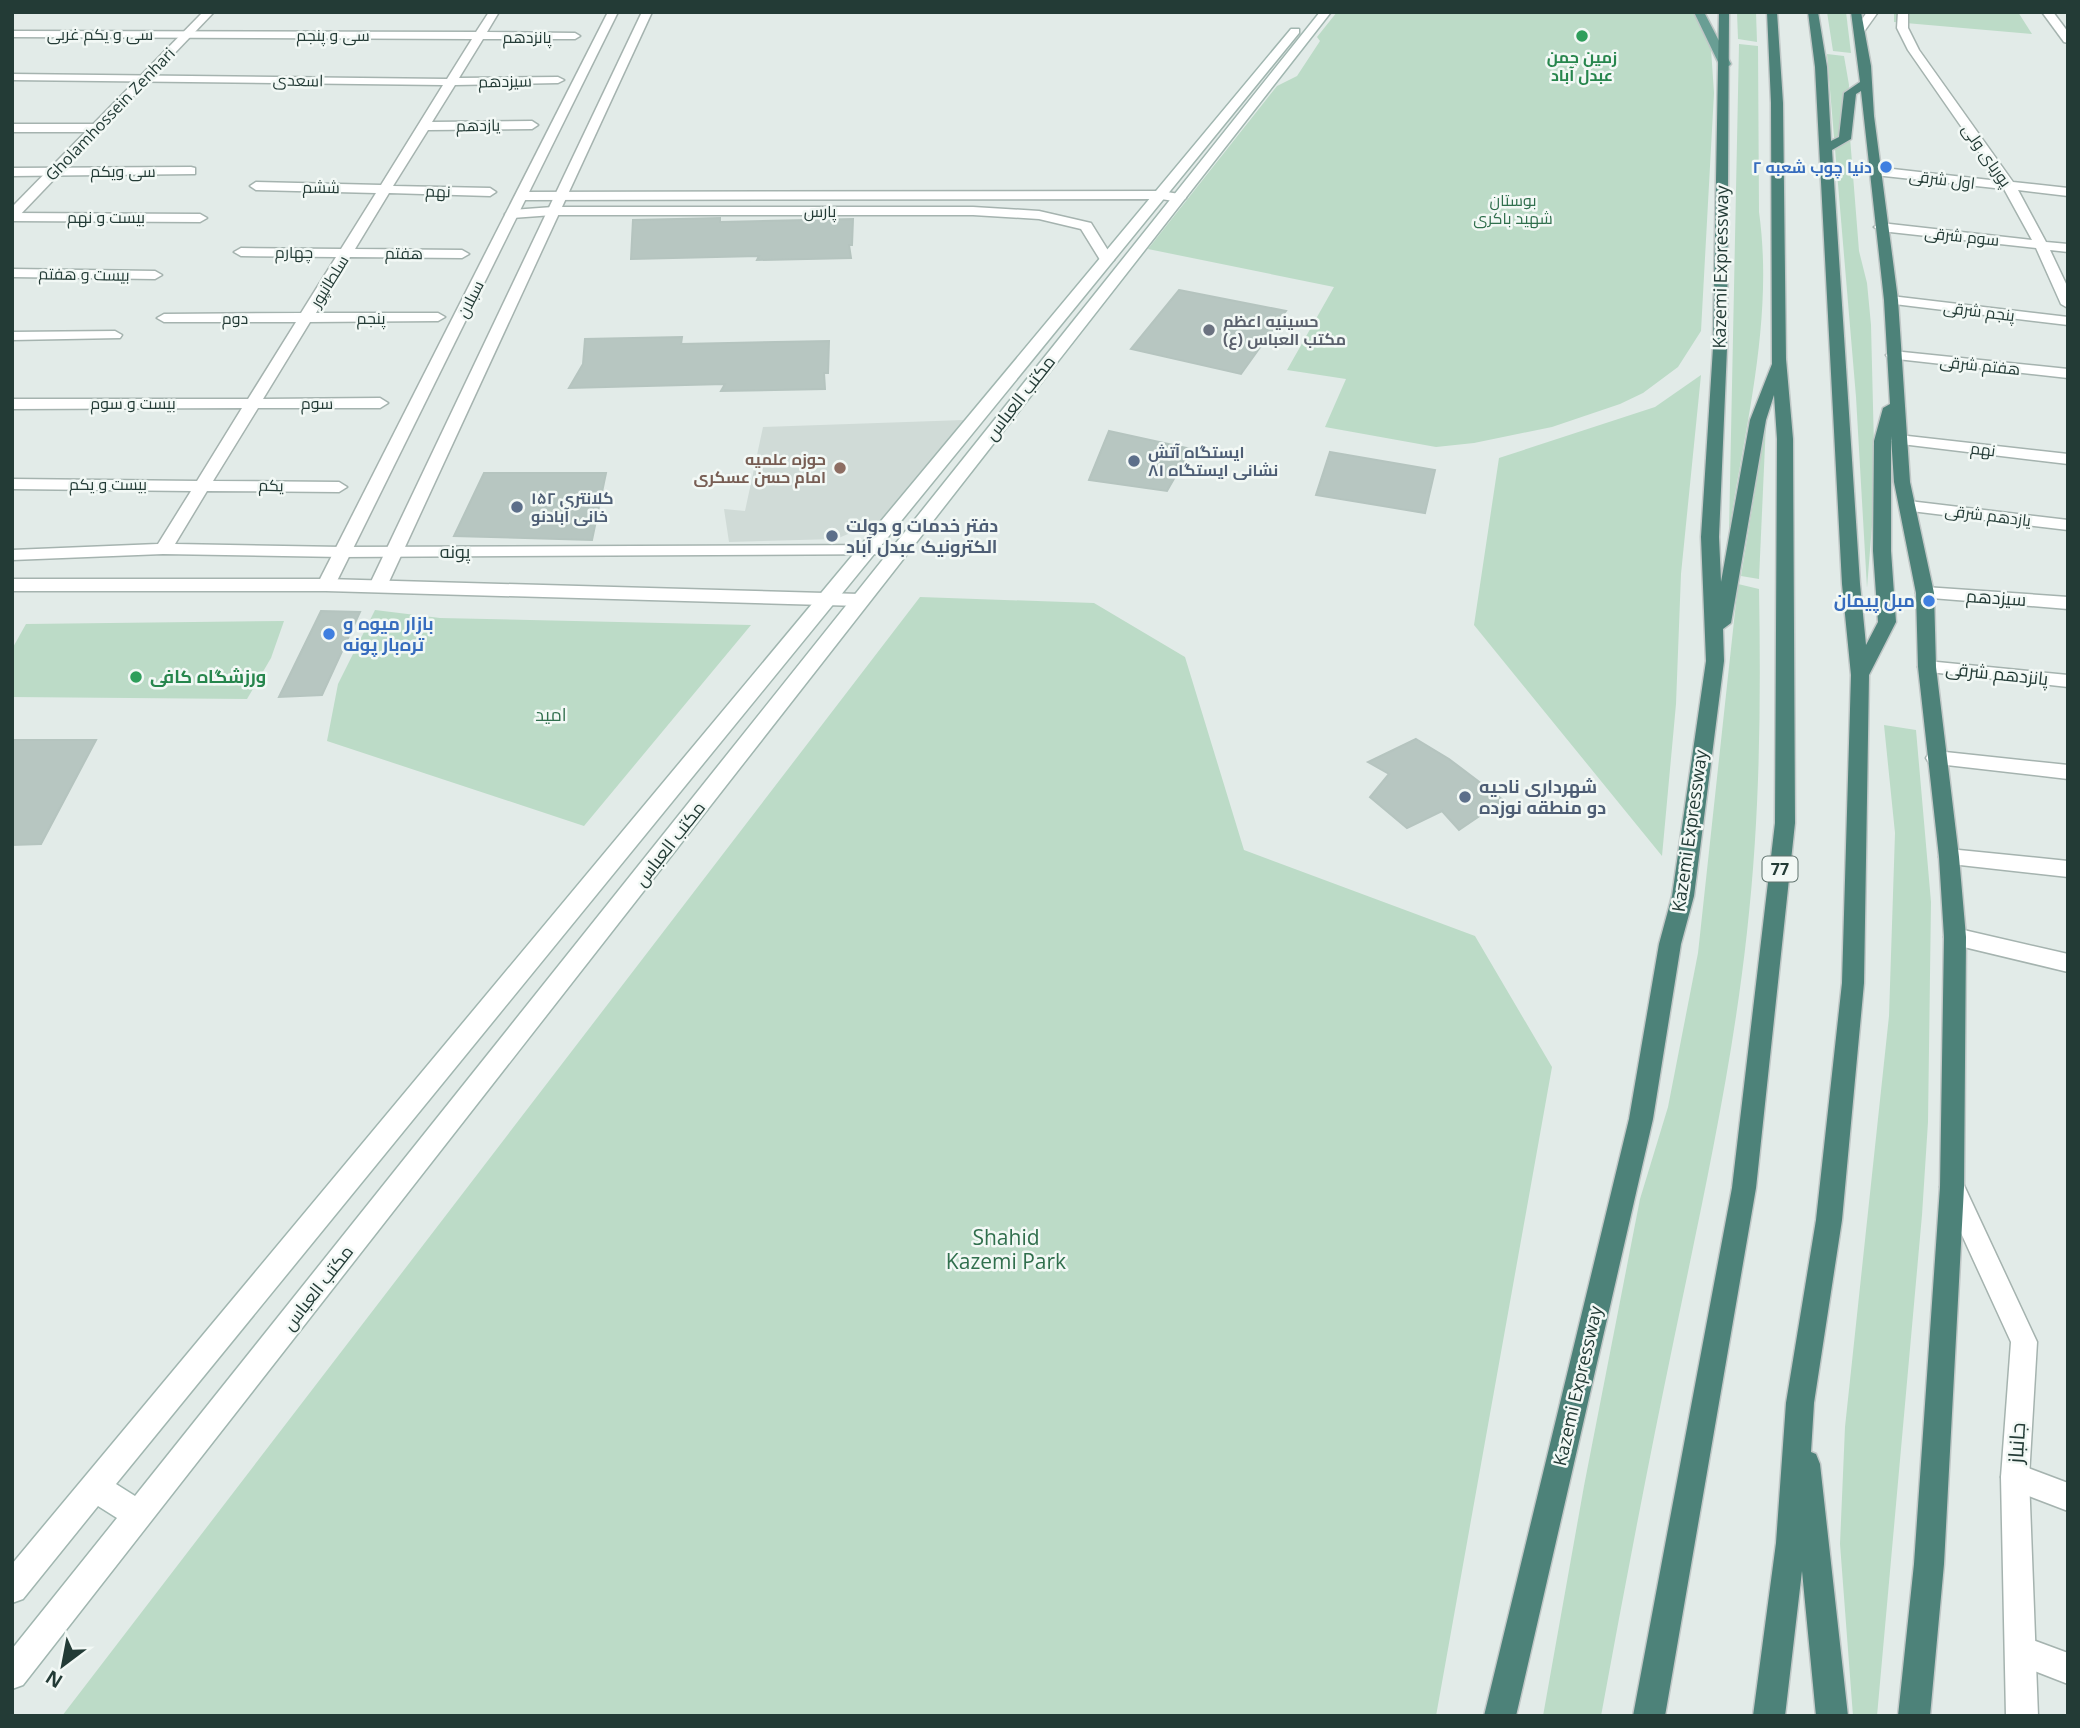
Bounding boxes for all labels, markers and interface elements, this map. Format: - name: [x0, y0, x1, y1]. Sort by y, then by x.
- street label: سی و یکم غربی: [47, 23, 153, 46]
- street label: سی و پنجم: [296, 24, 370, 47]
- street label: پانزدهم: [502, 26, 552, 49]
- marker: زمین چمن عبدل آباد: [1574, 28, 1590, 44]
- street label: Gholamhossein Zenhari: [40, 42, 180, 186]
- place label: زمین چمن عبدل آباد: [1547, 46, 1617, 86]
- street label: اسعدی: [273, 69, 323, 91]
- street label: سیزدهم: [478, 70, 532, 93]
- street label: یازدهم: [456, 114, 501, 137]
- street label: پوریای ولی: [1956, 119, 2017, 192]
- place label: دنیا چوب شعبه ۲: [1753, 156, 1872, 179]
- marker: دنیا چوب شعبه ۲: [1878, 159, 1894, 175]
- street label: سی ویکم: [90, 160, 156, 183]
- street label: اول شرقی: [1908, 164, 1976, 194]
- street label: ششم: [302, 176, 340, 199]
- street label: نهم: [425, 180, 451, 203]
- street label: Kazemi Expressway: [1707, 184, 1733, 349]
- park label: بوستان شهید باکری: [1473, 189, 1553, 229]
- street label: پارس: [804, 200, 837, 223]
- street label: بیست و نهم: [67, 206, 145, 229]
- street label: سوم شرقی: [1923, 221, 2000, 252]
- street label: چهارم: [275, 241, 313, 264]
- street label: هفتم: [385, 242, 423, 265]
- street label: سلطانپور: [304, 251, 354, 312]
- street label: بیست و هفتم: [38, 262, 130, 287]
- street label: سبلان: [451, 276, 489, 322]
- street label: پنجم شرقی: [1942, 296, 2017, 327]
- street label: دوم: [222, 307, 248, 330]
- street label: پنجم: [356, 307, 386, 330]
- place label: حسینیه اعظم مکتب العباس (ع): [1223, 310, 1346, 350]
- marker: حسینیه اعظم مکتب العباس (ع): [1201, 322, 1217, 338]
- street label: مکتب العباس: [978, 350, 1060, 445]
- street label: هفتم شرقی: [1939, 350, 2021, 381]
- street label: بیست و سوم: [90, 392, 176, 415]
- street label: سوم: [301, 392, 333, 415]
- street label: نهم: [1969, 437, 1997, 462]
- place label: ایستگاه آتش نشانی ایستگاه ۸۱: [1148, 441, 1278, 481]
- place label: حوزه علمیه امام حسن عسکری: [694, 448, 826, 489]
- marker: ایستگاه آتش نشانی ایستگاه ۸۱: [1126, 453, 1142, 469]
- marker: حوزه علمیه امام حسن عسکری: [832, 460, 848, 476]
- street label: بیست و یکم: [69, 473, 147, 496]
- street label: یکم: [258, 474, 285, 497]
- place label: کلانتری ۱۵۲ خانی آبادنو: [531, 487, 614, 527]
- marker: کلانتری ۱۵۲ خانی آبادنو: [509, 499, 525, 515]
- street label: یازدهم شرقی: [1943, 499, 2033, 532]
- place label: دفتر خدمات و دولت الکترونیک عبدل آباد: [846, 513, 998, 558]
- marker: دفتر خدمات و دولت الکترونیک عبدل آباد: [824, 528, 840, 544]
- street label: پونه: [440, 539, 470, 564]
- street label: سیزدهم: [1965, 583, 2027, 612]
- place label: مبل پیمان: [1834, 588, 1915, 613]
- marker: مبل پیمان: [1921, 593, 1937, 609]
- place label: بازار میوه و تره‌بار پونه: [343, 611, 434, 657]
- marker: بازار میوه و تره‌بار پونه: [321, 626, 337, 642]
- street label: پانزدهم شرقی: [1944, 656, 2050, 691]
- place label: ورزشگاه کافی: [150, 664, 266, 688]
- marker: ورزشگاه کافی: [128, 669, 144, 685]
- park label: امید: [535, 702, 567, 726]
- street label: Kazemi Expressway: [1666, 747, 1712, 913]
- place label: شهرداری ناحیه دو منطقه نوزده: [1479, 774, 1606, 819]
- marker: شهرداری ناحیه دو منطقه نوزده: [1457, 789, 1473, 805]
- street label: مکتب العباس: [628, 796, 710, 891]
- road number: 77: [1762, 856, 1798, 882]
- park label: Shahid Kazemi Park: [946, 1223, 1066, 1275]
- street label: مکتب العباس: [276, 1240, 358, 1335]
- street label: Kazemi Expressway: [1547, 1302, 1607, 1468]
- street label: جانباز: [2001, 1421, 2031, 1466]
- north arrow: [28, 1630, 98, 1700]
- text: N: [41, 1664, 67, 1695]

